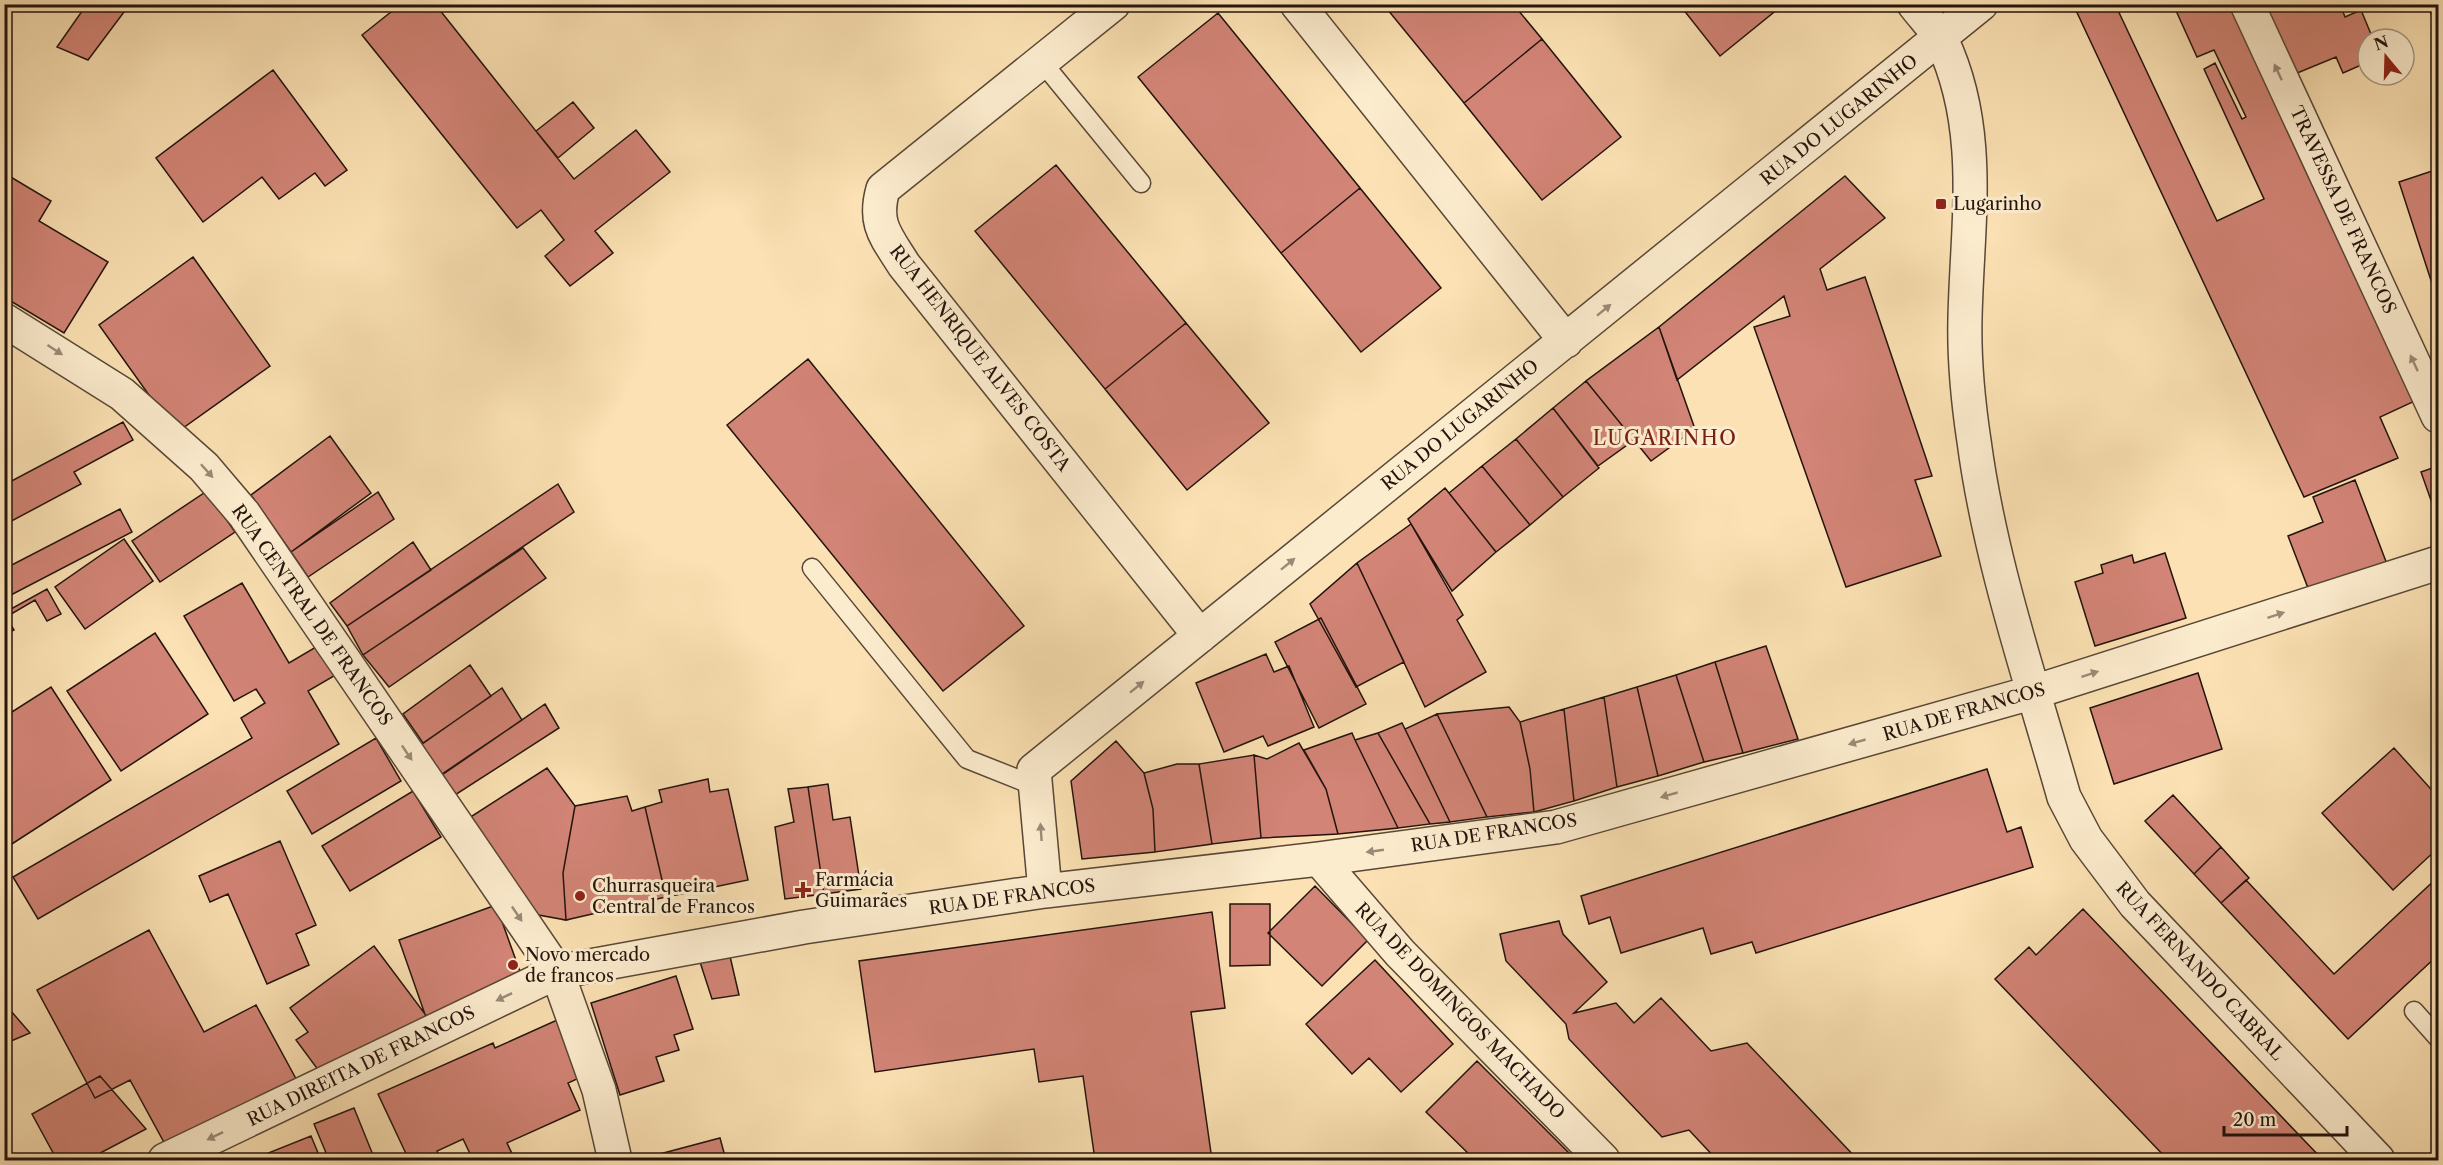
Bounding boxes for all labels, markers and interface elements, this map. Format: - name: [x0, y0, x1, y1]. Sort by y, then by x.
- north arrow: [2356, 27, 2416, 87]
- text: N: [2371, 31, 2391, 55]
- street label: RUA DO LUGARINHO: [1756, 50, 1922, 190]
- one-way arrow: [2274, 63, 2283, 80]
- street label: TRAVESSA DE FRANCOS: [2285, 103, 2401, 317]
- place label: Lugarinho: [1953, 193, 2041, 215]
- marker: Lugarinho: [1934, 197, 1948, 211]
- street label: RUA HENRIQUE ALVES COSTA: [885, 240, 1076, 476]
- one-way arrow: [1596, 304, 1611, 317]
- one-way arrow: [47, 344, 63, 355]
- one-way arrow: [2409, 354, 2418, 371]
- street label: RUA DO LUGARINHO: [1377, 355, 1543, 495]
- district label: LUGARINHO: [1593, 426, 1737, 450]
- one-way arrow: [200, 463, 214, 478]
- street label: RUA CENTRAL DE FRANCOS: [227, 500, 397, 730]
- one-way arrow: [1280, 558, 1296, 571]
- one-way arrow: [2267, 610, 2285, 619]
- one-way arrow: [2081, 669, 2099, 678]
- street label: RUA DE FRANCOS: [1880, 678, 2048, 746]
- one-way arrow: [1129, 681, 1144, 693]
- one-way arrow: [1848, 738, 1866, 747]
- one-way arrow: [401, 745, 412, 761]
- one-way arrow: [1660, 791, 1678, 800]
- street label: RUA DE FRANCOS: [1409, 809, 1579, 857]
- one-way arrow: [1036, 823, 1046, 842]
- one-way arrow: [1366, 847, 1385, 856]
- place label: Farmácia Guimarães: [815, 869, 907, 912]
- street label: RUA DE FRANCOS: [927, 874, 1097, 920]
- place label: Churrasqueira Central de Francos: [592, 875, 755, 918]
- street label: RUA FERNANDO CABRAL: [2111, 877, 2289, 1065]
- marker: Farmácia Guimarães: [796, 883, 810, 897]
- marker: Churrasqueira Central de Francos: [573, 889, 587, 903]
- street label: RUA DE DOMINGOS MACHADO: [1350, 898, 1570, 1124]
- one-way arrow: [511, 906, 522, 922]
- place label: Novo mercado de francos: [525, 944, 650, 987]
- marker: Novo mercado de francos: [506, 958, 520, 972]
- one-way arrow: [496, 993, 513, 1002]
- street label: RUA DIREITA DE FRANCOS: [243, 1001, 479, 1131]
- scale bar: [2224, 1099, 2347, 1137]
- text: 20 m: [2233, 1109, 2277, 1131]
- one-way arrow: [206, 1132, 223, 1141]

